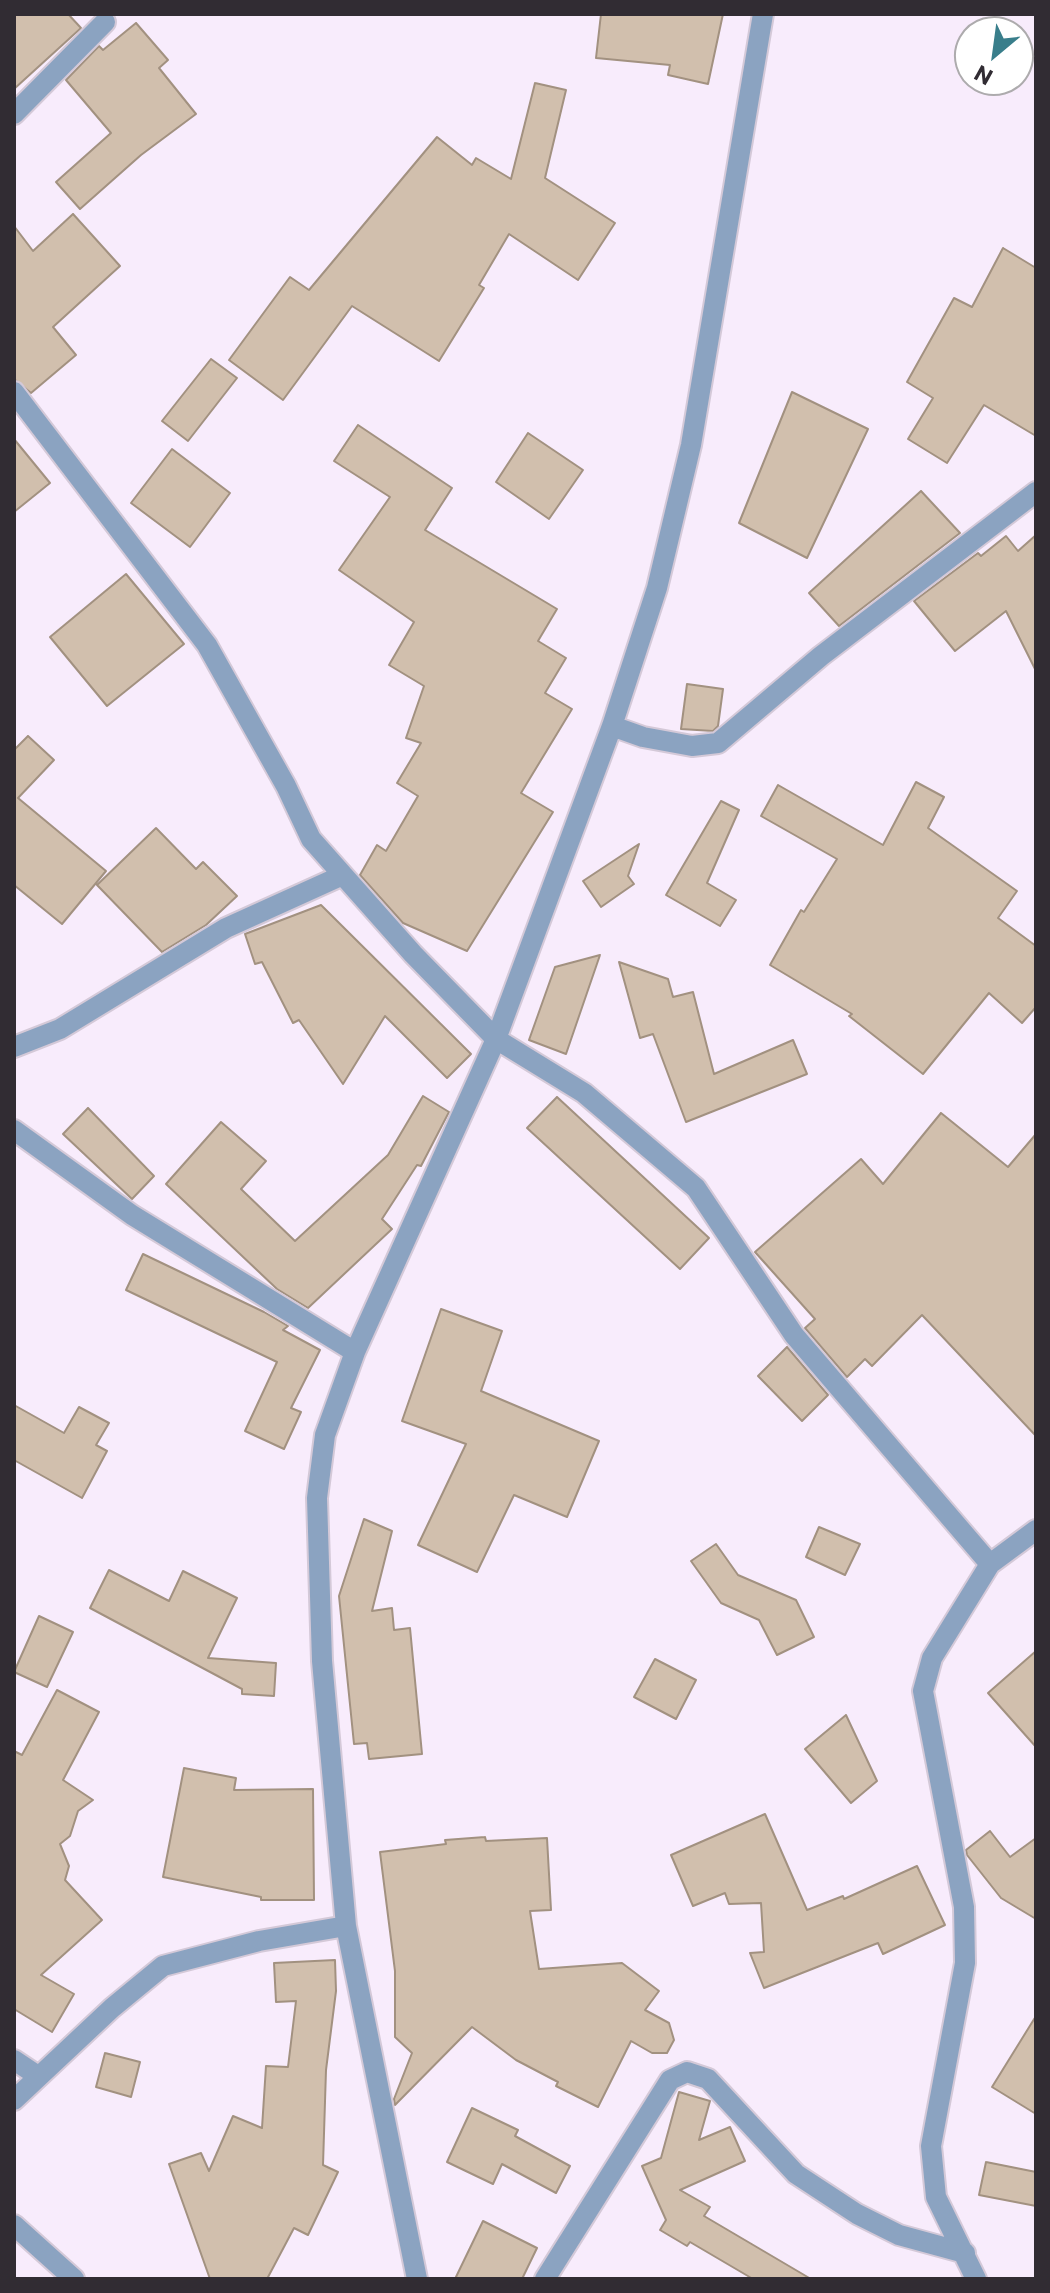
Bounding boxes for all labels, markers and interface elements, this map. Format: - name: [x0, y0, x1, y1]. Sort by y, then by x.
- north arrow: [954, 16, 1034, 96]
- text: N: [969, 60, 997, 91]

